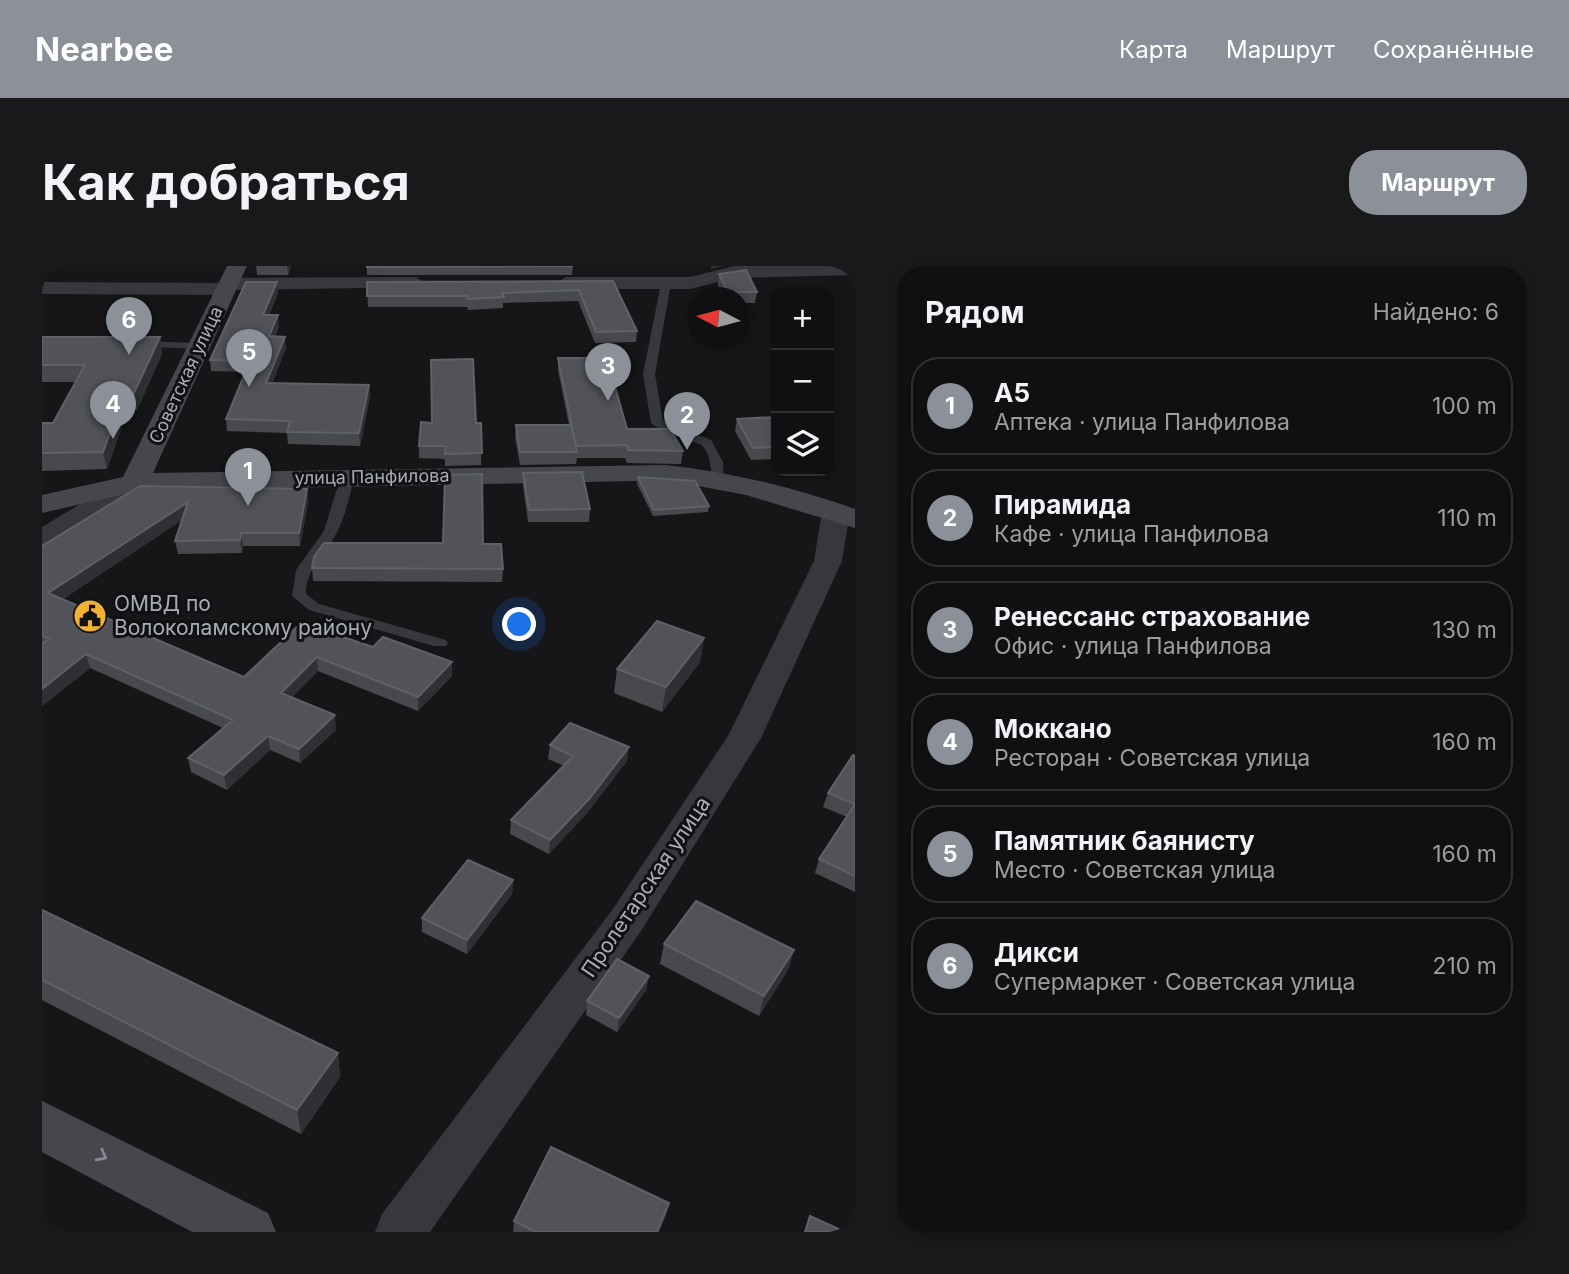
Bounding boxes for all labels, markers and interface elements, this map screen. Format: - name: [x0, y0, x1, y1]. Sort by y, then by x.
- text: Nearbee: [35, 29, 173, 69]
- text: Карта: [1119, 35, 1188, 64]
- text: Маршрут: [1226, 35, 1335, 64]
- text: Сохранённые: [1373, 35, 1534, 64]
- button: Маршрут: [1349, 150, 1527, 215]
- text: Как добраться: [42, 153, 410, 212]
- north arrow: [687, 287, 750, 350]
- map controls: [771, 287, 834, 476]
- button: +: [771, 287, 834, 350]
- text: Рядом: [925, 294, 1025, 330]
- pin: 6: [106, 297, 152, 355]
- text: Найдено: 6: [1373, 298, 1499, 326]
- street label: Советская улица: [145, 303, 227, 447]
- pin: 5: [226, 329, 272, 387]
- pin: 3: [585, 343, 631, 401]
- button: −: [771, 350, 834, 413]
- text: А5: [994, 377, 1030, 408]
- pin: 4: [90, 381, 136, 439]
- pin: 2: [664, 392, 710, 450]
- text: 1: [945, 392, 955, 420]
- text: 100 m: [1432, 392, 1497, 420]
- text: Аптека · улица Панфилова: [994, 408, 1290, 436]
- button: layers: [771, 413, 834, 476]
- pin: 1: [225, 448, 271, 506]
- street label: улица Панфилова: [294, 465, 450, 488]
- text: Пирамида: [994, 489, 1131, 520]
- text: 2: [943, 504, 957, 532]
- text: 110 m: [1437, 504, 1497, 532]
- text: Кафе · улица Панфилова: [994, 520, 1269, 548]
- place label: ОМВД по Волоколамскому району: [114, 591, 372, 640]
- public building icon: ОМВД по Волоколамскому району: [71, 597, 109, 635]
- text: Ренессанс страхование: [994, 601, 1310, 632]
- your location: [502, 607, 536, 641]
- text: 3: [943, 616, 957, 644]
- text: 130 m: [1432, 616, 1497, 644]
- text: Офис · улица Панфилова: [994, 632, 1272, 660]
- text: Моккано: [994, 713, 1112, 744]
- text: 4: [942, 728, 958, 756]
- text: 160 m: [1432, 728, 1497, 756]
- text: Ресторан · Советская улица: [994, 744, 1310, 772]
- street label: Пролетарская улица: [576, 792, 715, 982]
- text: Памятник баянисту: [994, 825, 1255, 856]
- text: 5: [943, 840, 957, 868]
- text: 160 m: [1432, 840, 1497, 868]
- text: Место · Советская улица: [994, 856, 1275, 884]
- text: Дикси: [994, 937, 1079, 968]
- text: 6: [943, 952, 957, 980]
- text: 210 m: [1432, 952, 1497, 980]
- text: Супермаркет · Советская улица: [994, 968, 1356, 996]
- one-way arrow: [95, 1148, 108, 1162]

